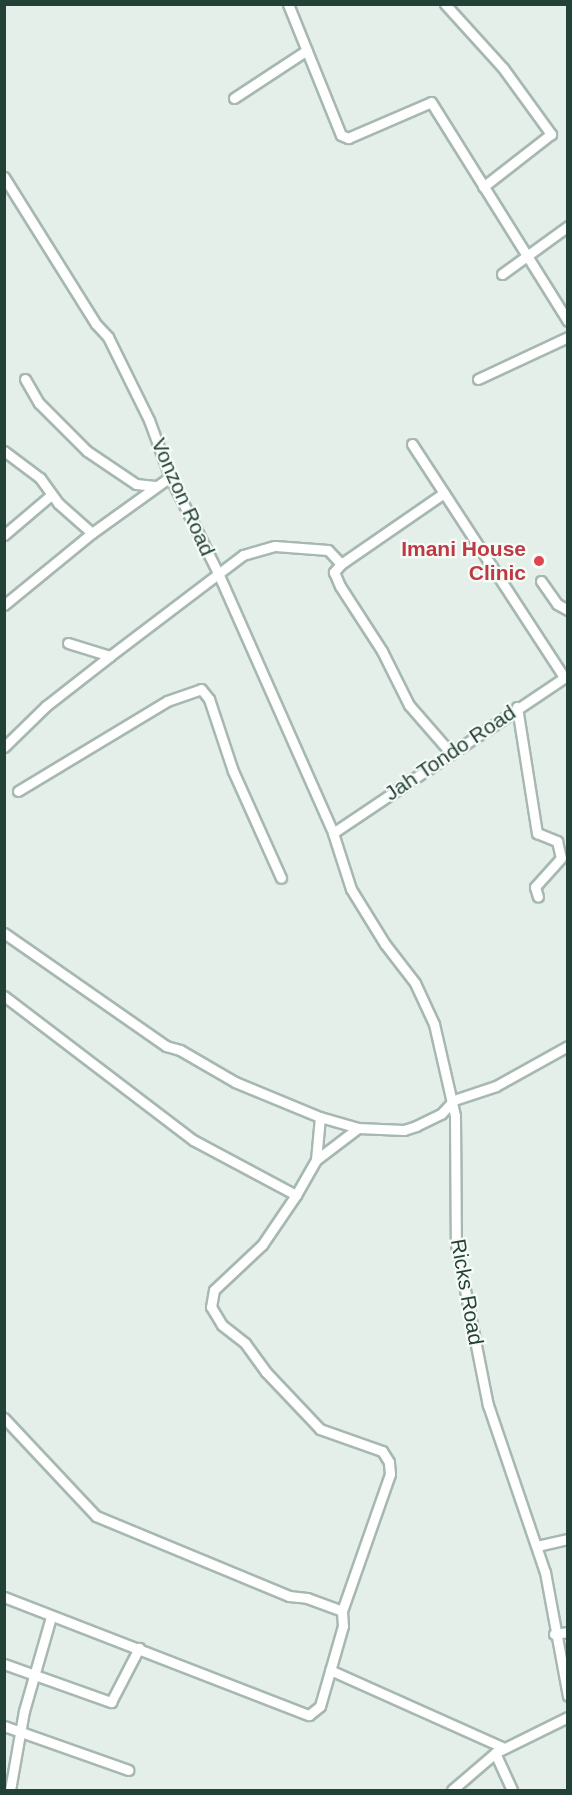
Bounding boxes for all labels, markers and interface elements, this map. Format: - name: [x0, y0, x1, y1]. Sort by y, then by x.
- street label: Vonzon Road: [146, 434, 220, 560]
- place label: Imani House Clinic: [401, 536, 526, 586]
- marker: Imani House Clinic: [530, 552, 548, 570]
- street label: Jah Tondo Road: [380, 700, 520, 806]
- street label: Ricks Road: [445, 1237, 489, 1347]

